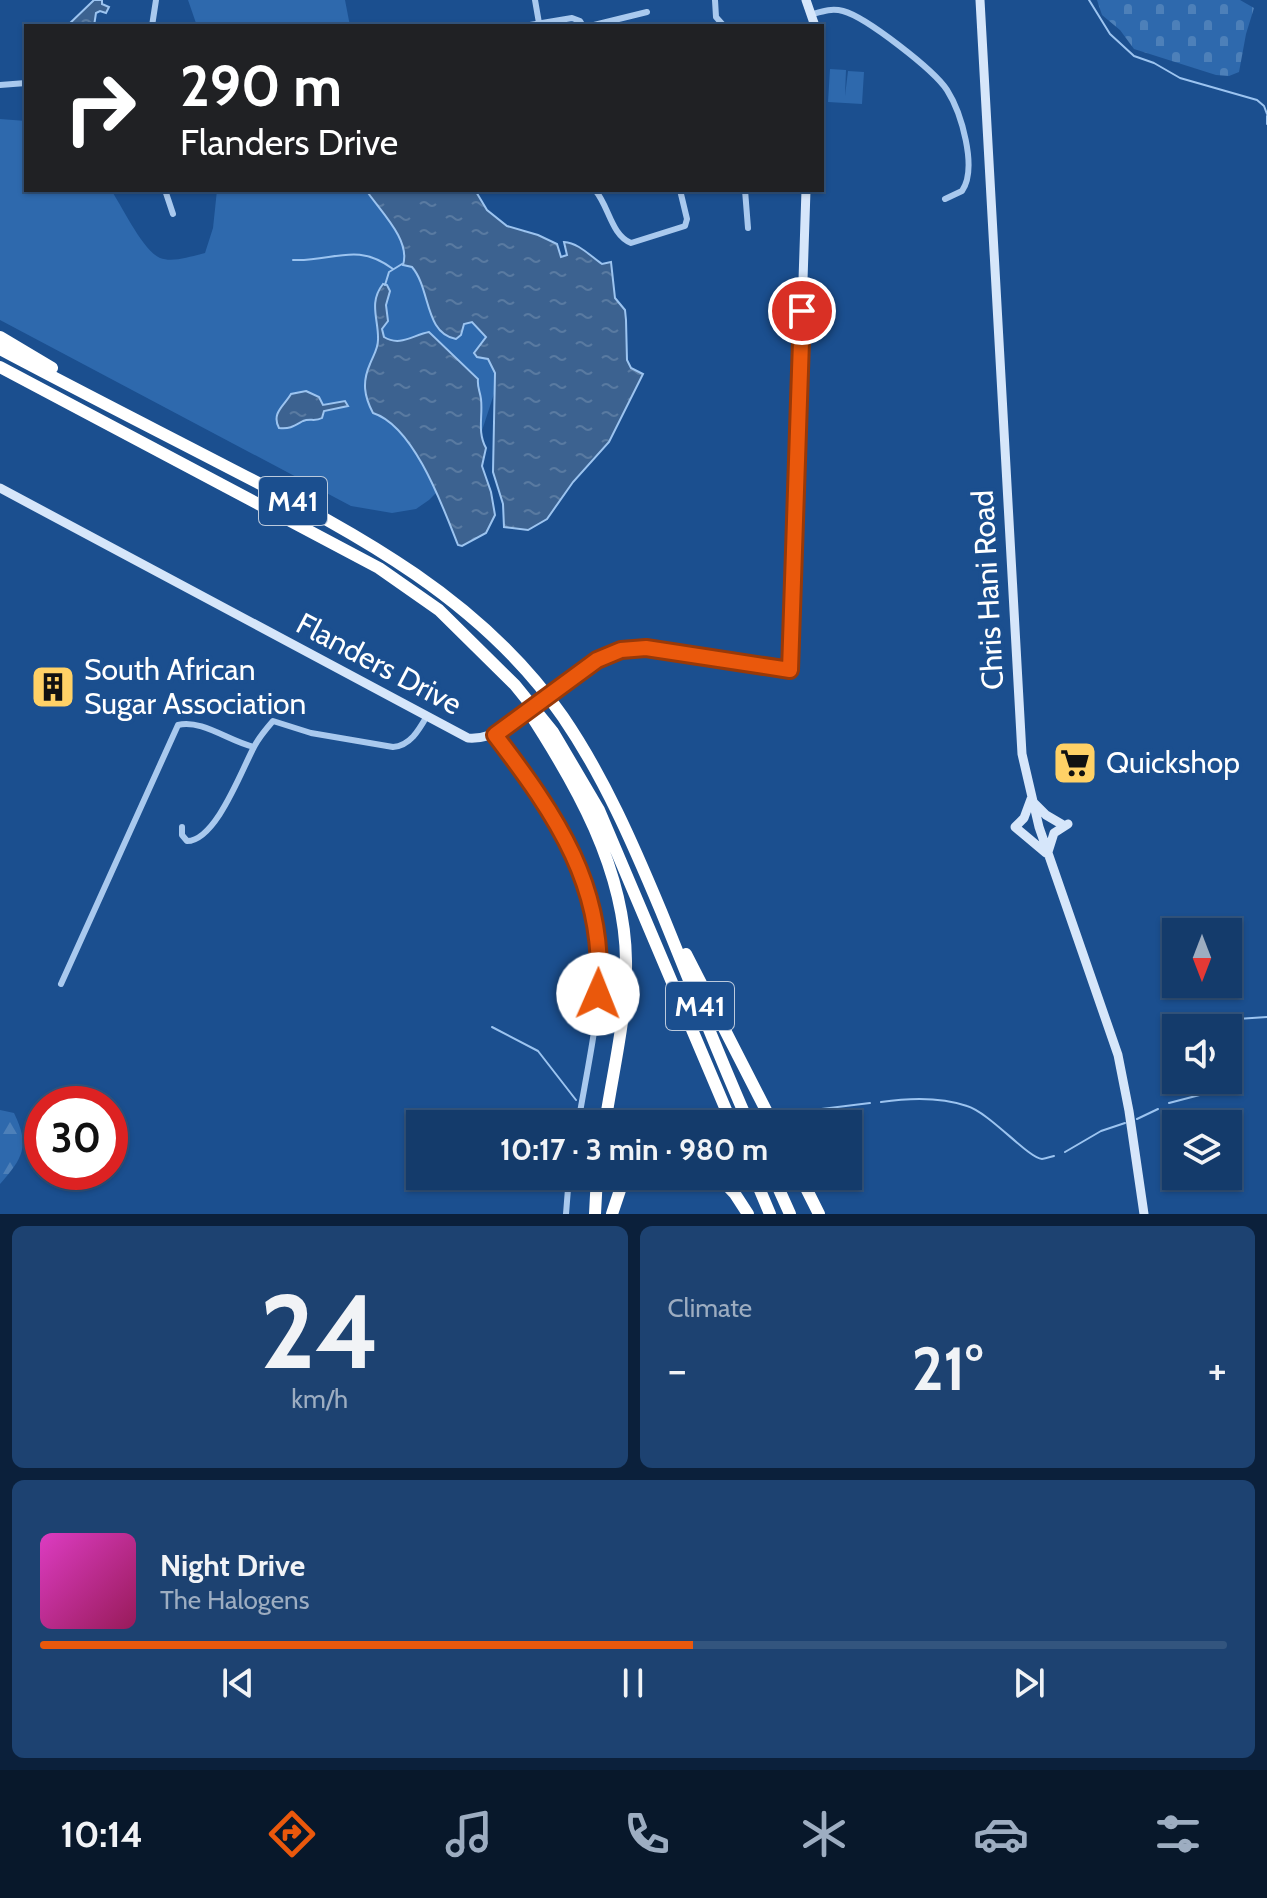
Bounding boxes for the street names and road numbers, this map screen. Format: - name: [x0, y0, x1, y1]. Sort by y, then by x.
- road number: M41: [259, 477, 327, 525]
- street label: Chris Hani Road: [964, 489, 1011, 691]
- street label: Flanders Drive: [290, 605, 468, 723]
- road number: M41: [666, 982, 734, 1030]

